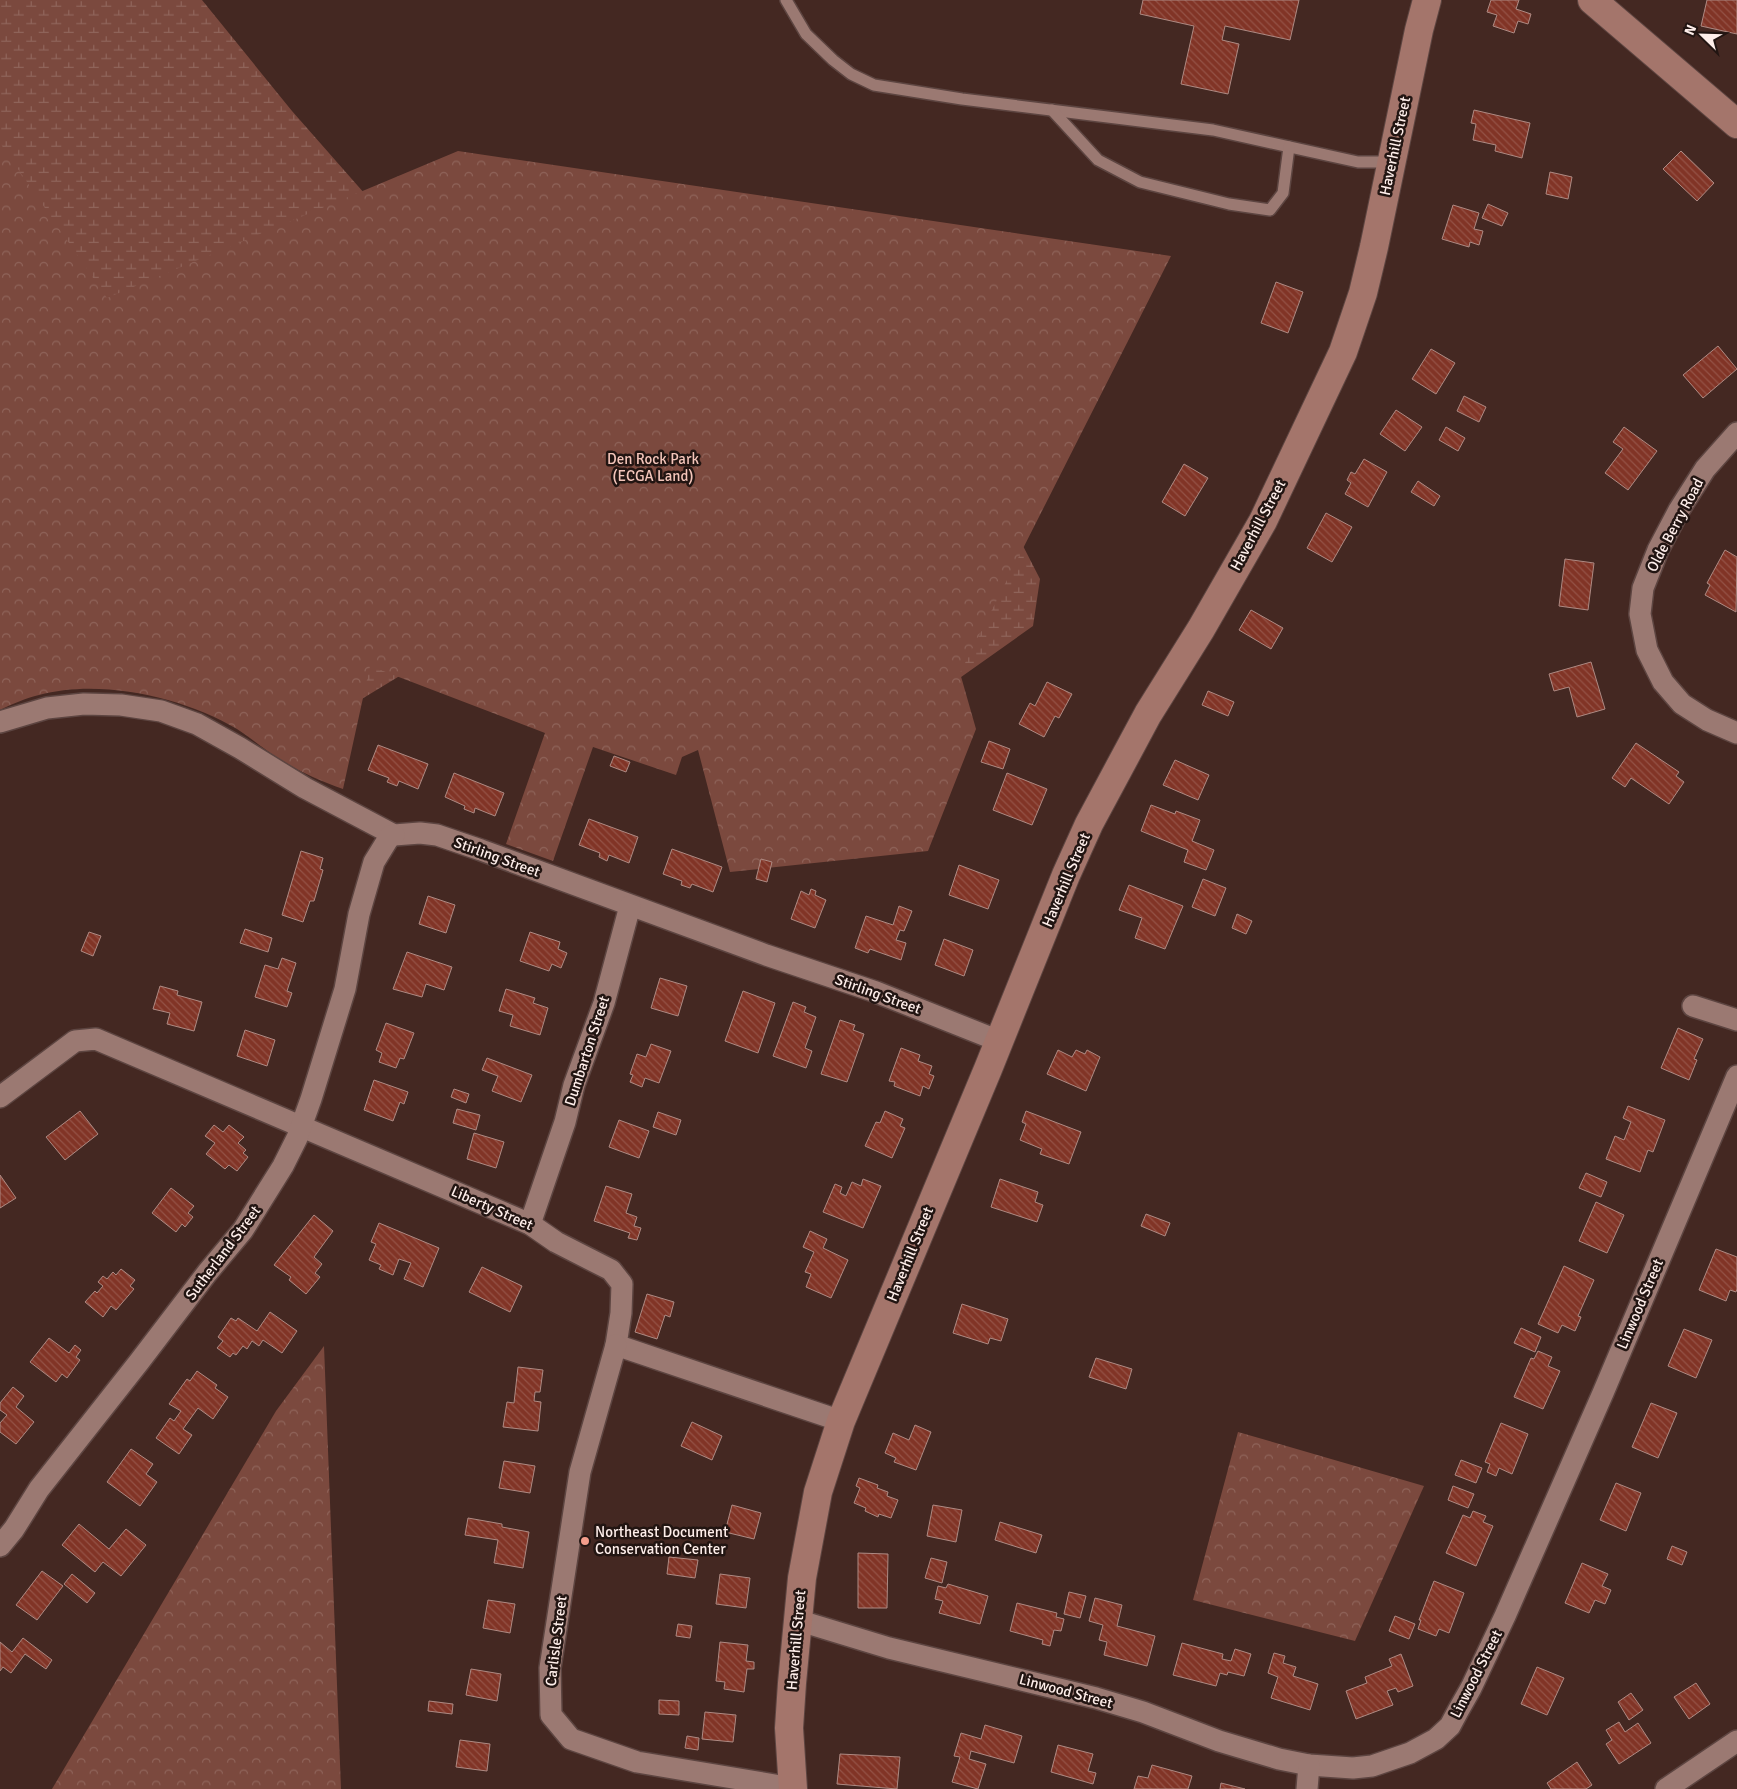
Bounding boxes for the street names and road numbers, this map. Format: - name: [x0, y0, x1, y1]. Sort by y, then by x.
- street label: Haverhill Street: [1376, 95, 1414, 197]
- street label: Olde Berry Road: [1643, 475, 1707, 575]
- street label: Haverhill Street: [1226, 476, 1290, 574]
- street label: Haverhill Street: [1038, 830, 1094, 930]
- street label: Stirling Street: [452, 833, 542, 881]
- street label: Stirling Street: [833, 970, 923, 1018]
- street label: Dumbarton Street: [561, 994, 613, 1108]
- street label: Liberty Street: [448, 1182, 536, 1234]
- street label: Sutherland Street: [182, 1202, 264, 1304]
- street label: Haverhill Street: [883, 1204, 937, 1304]
- street label: Linwood Street: [1613, 1256, 1667, 1352]
- street label: Haverhill Street: [783, 1589, 809, 1691]
- street label: Carlisle Street: [542, 1595, 570, 1687]
- street label: Linwood Street: [1446, 1627, 1506, 1721]
- street label: Linwood Street: [1017, 1670, 1115, 1712]

